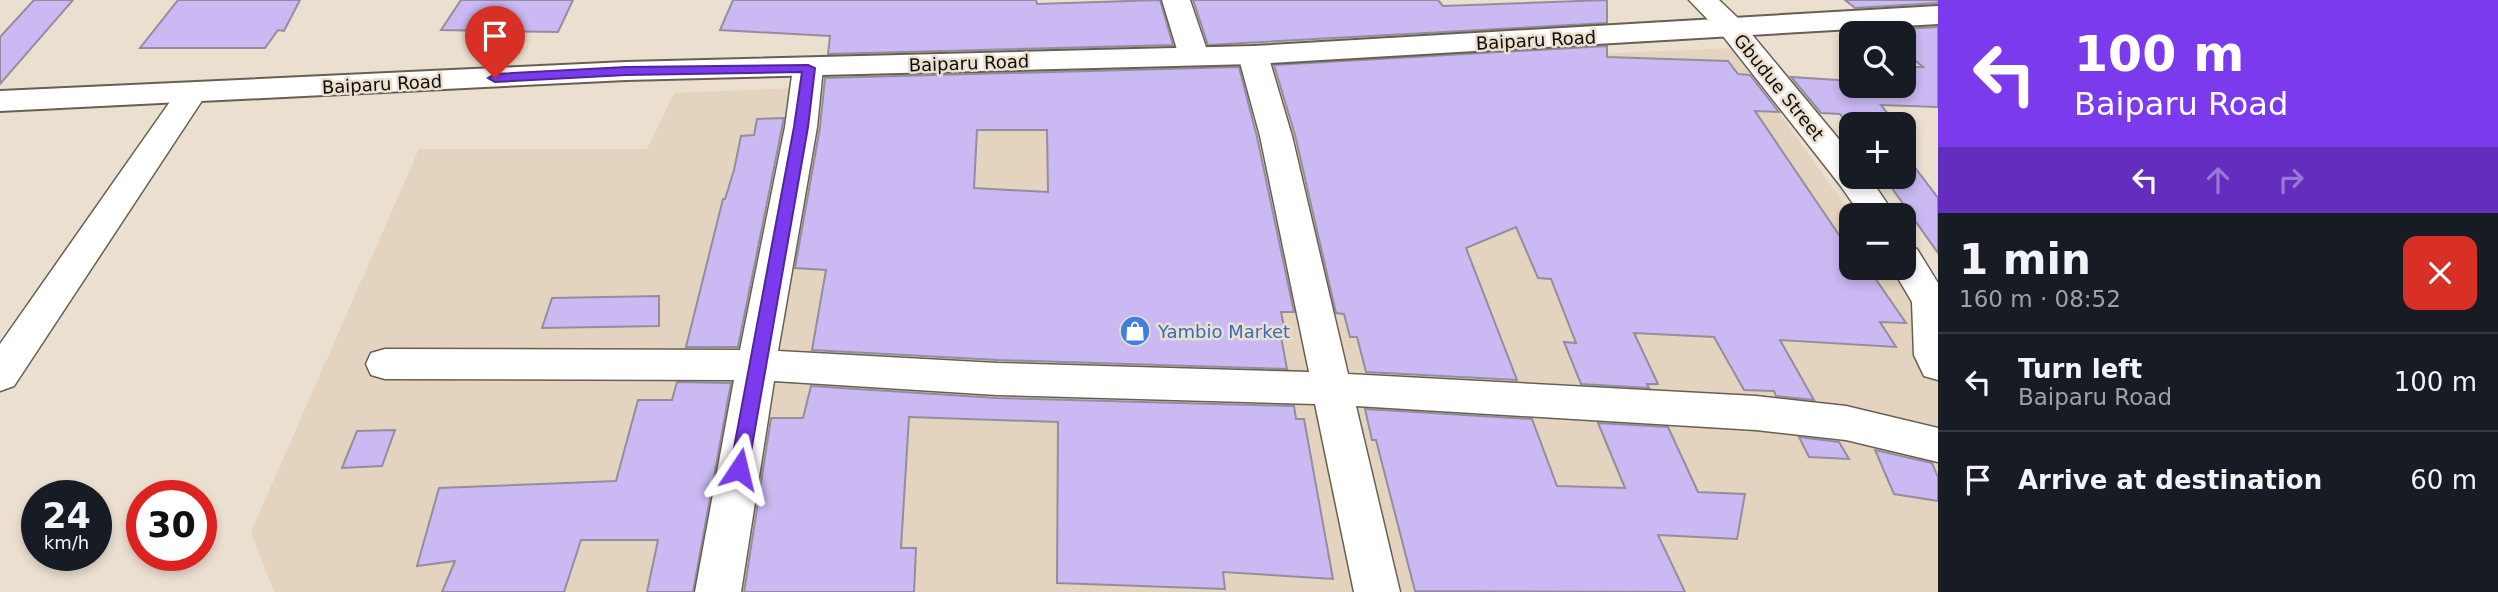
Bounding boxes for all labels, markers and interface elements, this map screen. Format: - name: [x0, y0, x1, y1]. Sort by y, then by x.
- pin: [465, 6, 525, 78]
- icon: arrive: [476, 17, 514, 55]
- map controls: [1839, 21, 1916, 280]
- button: search: [1839, 21, 1916, 98]
- street label: Baiparu Road: [1475, 26, 1597, 54]
- text: 100 m: [2074, 26, 2244, 83]
- icon: left: [1959, 28, 2050, 119]
- street label: Gbudue Street: [1730, 29, 1828, 145]
- street label: Baiparu Road: [908, 50, 1030, 76]
- street label: Baiparu Road: [321, 70, 443, 98]
- text: Baiparu Road: [2074, 85, 2288, 123]
- button: +: [1839, 112, 1916, 189]
- icon: left: [2126, 161, 2164, 199]
- icon: ahead: [2199, 161, 2237, 199]
- icon: right: [2272, 161, 2310, 199]
- button: −: [1839, 203, 1916, 280]
- text: 1 min: [1959, 235, 2091, 284]
- button: close: [2403, 236, 2477, 310]
- text: 160 m · 08:52: [1959, 286, 2121, 312]
- shop icon: Yambio Market: [1118, 314, 1152, 348]
- place label: Yambio Market: [1157, 321, 1290, 342]
- text: Turn left: [2018, 354, 2142, 384]
- icon: left: [1959, 363, 1997, 401]
- text: 100 m: [2394, 367, 2477, 397]
- text: Baiparu Road: [2018, 384, 2172, 410]
- position arrow: [702, 432, 776, 506]
- icon: arrive: [1959, 461, 1997, 499]
- text: Arrive at destination: [2018, 465, 2322, 495]
- text: 60 m: [2410, 465, 2477, 495]
- speed limit sign: 30: [126, 480, 217, 571]
- text: 24: [42, 496, 91, 536]
- text: km/h: [44, 532, 89, 553]

